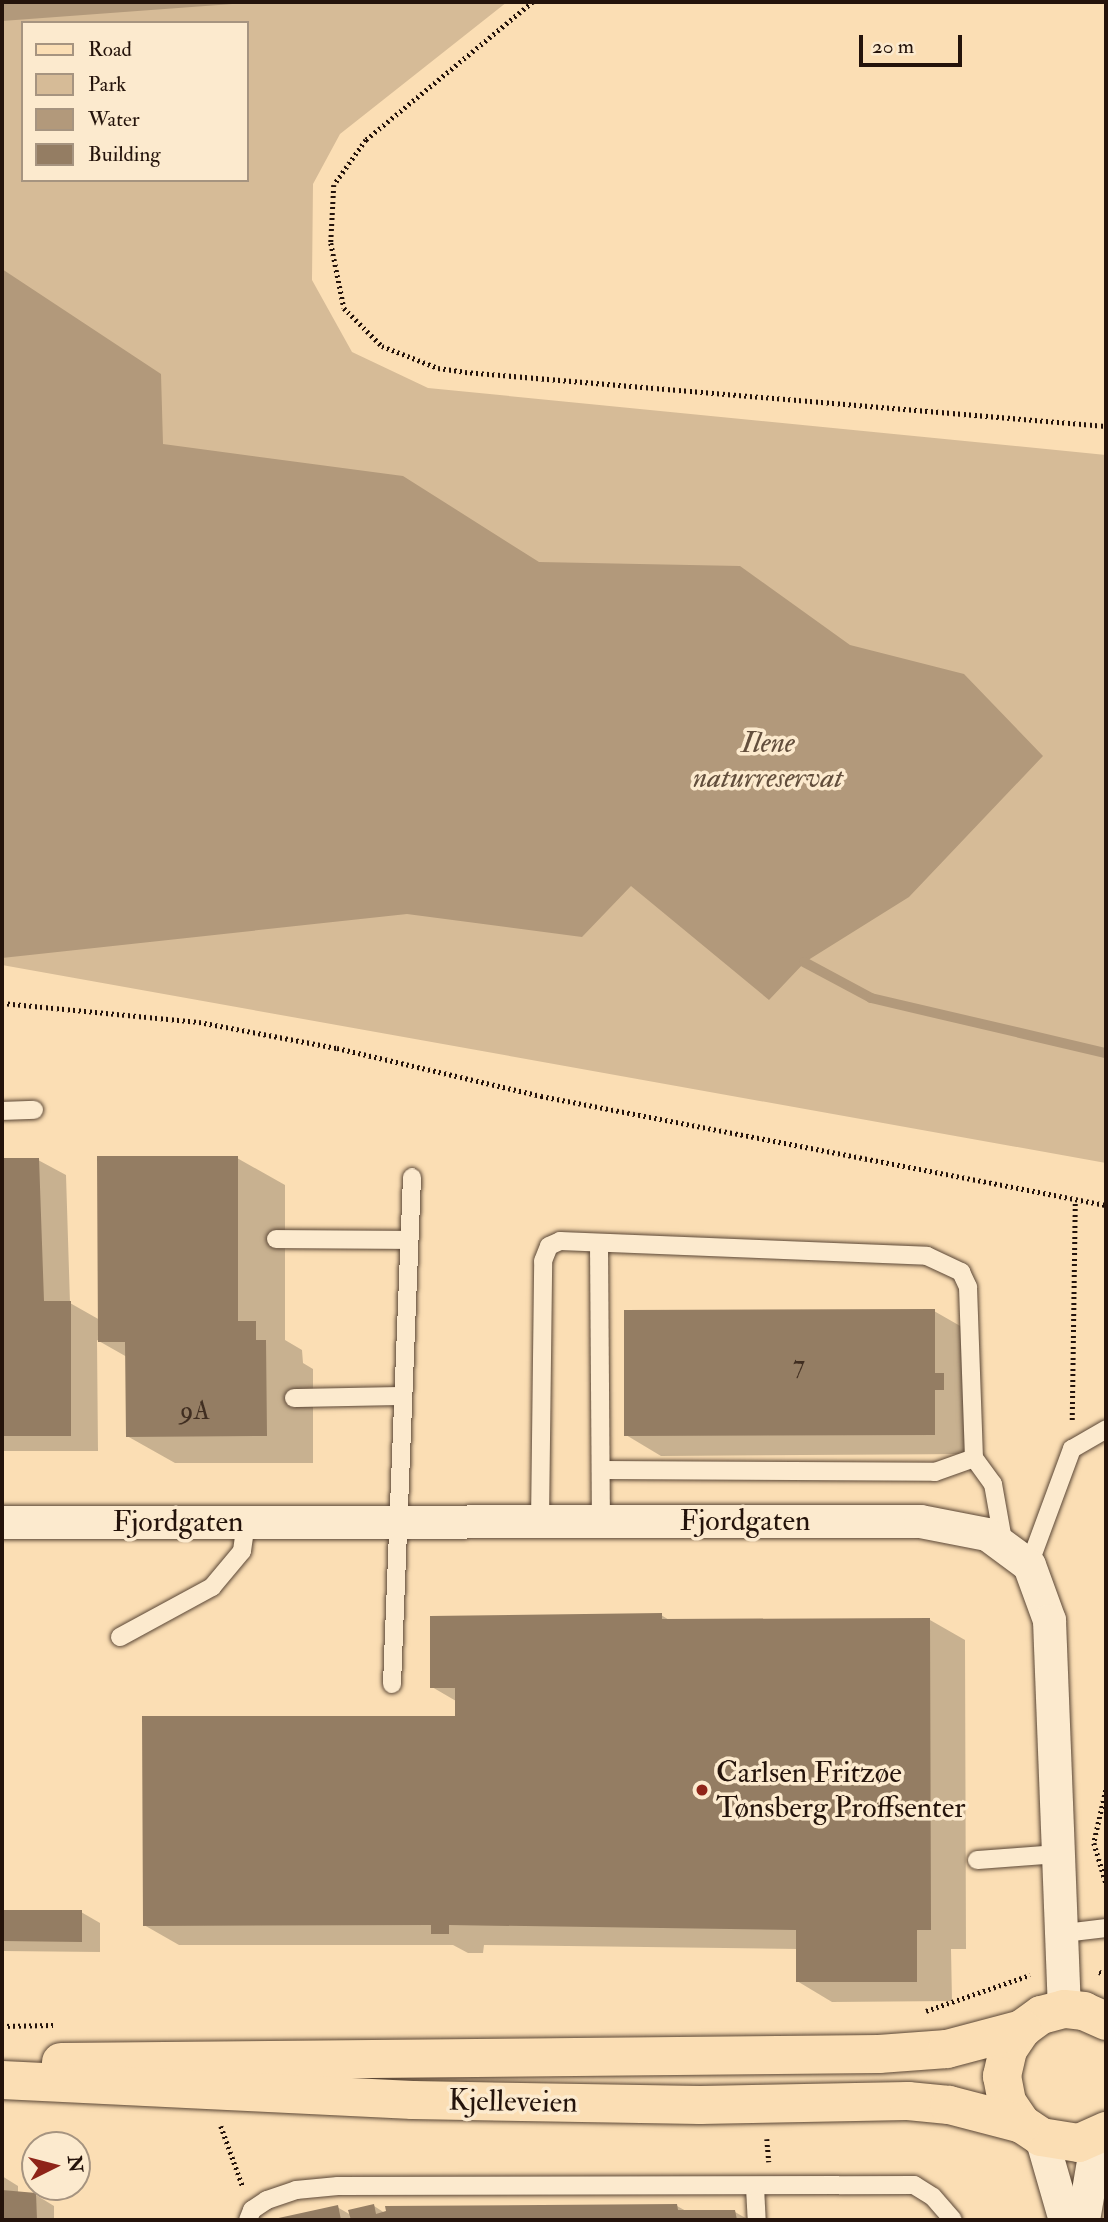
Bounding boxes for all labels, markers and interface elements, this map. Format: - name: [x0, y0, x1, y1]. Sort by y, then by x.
- legend: [21, 21, 248, 182]
- scale bar: [863, 21, 966, 65]
- text: 20 m: [872, 33, 914, 60]
- text: Road: [88, 36, 132, 63]
- text: Park: [88, 71, 126, 98]
- text: Water: [88, 106, 140, 133]
- text: Building: [88, 141, 161, 168]
- park label: Ilene naturreservat: [693, 725, 843, 796]
- house number: 7: [793, 1350, 805, 1382]
- house number: 9A: [180, 1396, 210, 1428]
- street label: Fjordgaten: [680, 1503, 810, 1539]
- street label: Fjordgaten: [113, 1504, 243, 1540]
- place label: Carlsen Fritzøe Tønsberg Proffsenter: [716, 1755, 965, 1826]
- marker: Carlsen Fritzøe Tønsberg Proffsenter: [694, 1782, 710, 1798]
- street label: Kjelleveien: [448, 2083, 578, 2121]
- north arrow: [21, 2131, 91, 2201]
- text: N: [62, 2154, 88, 2174]

